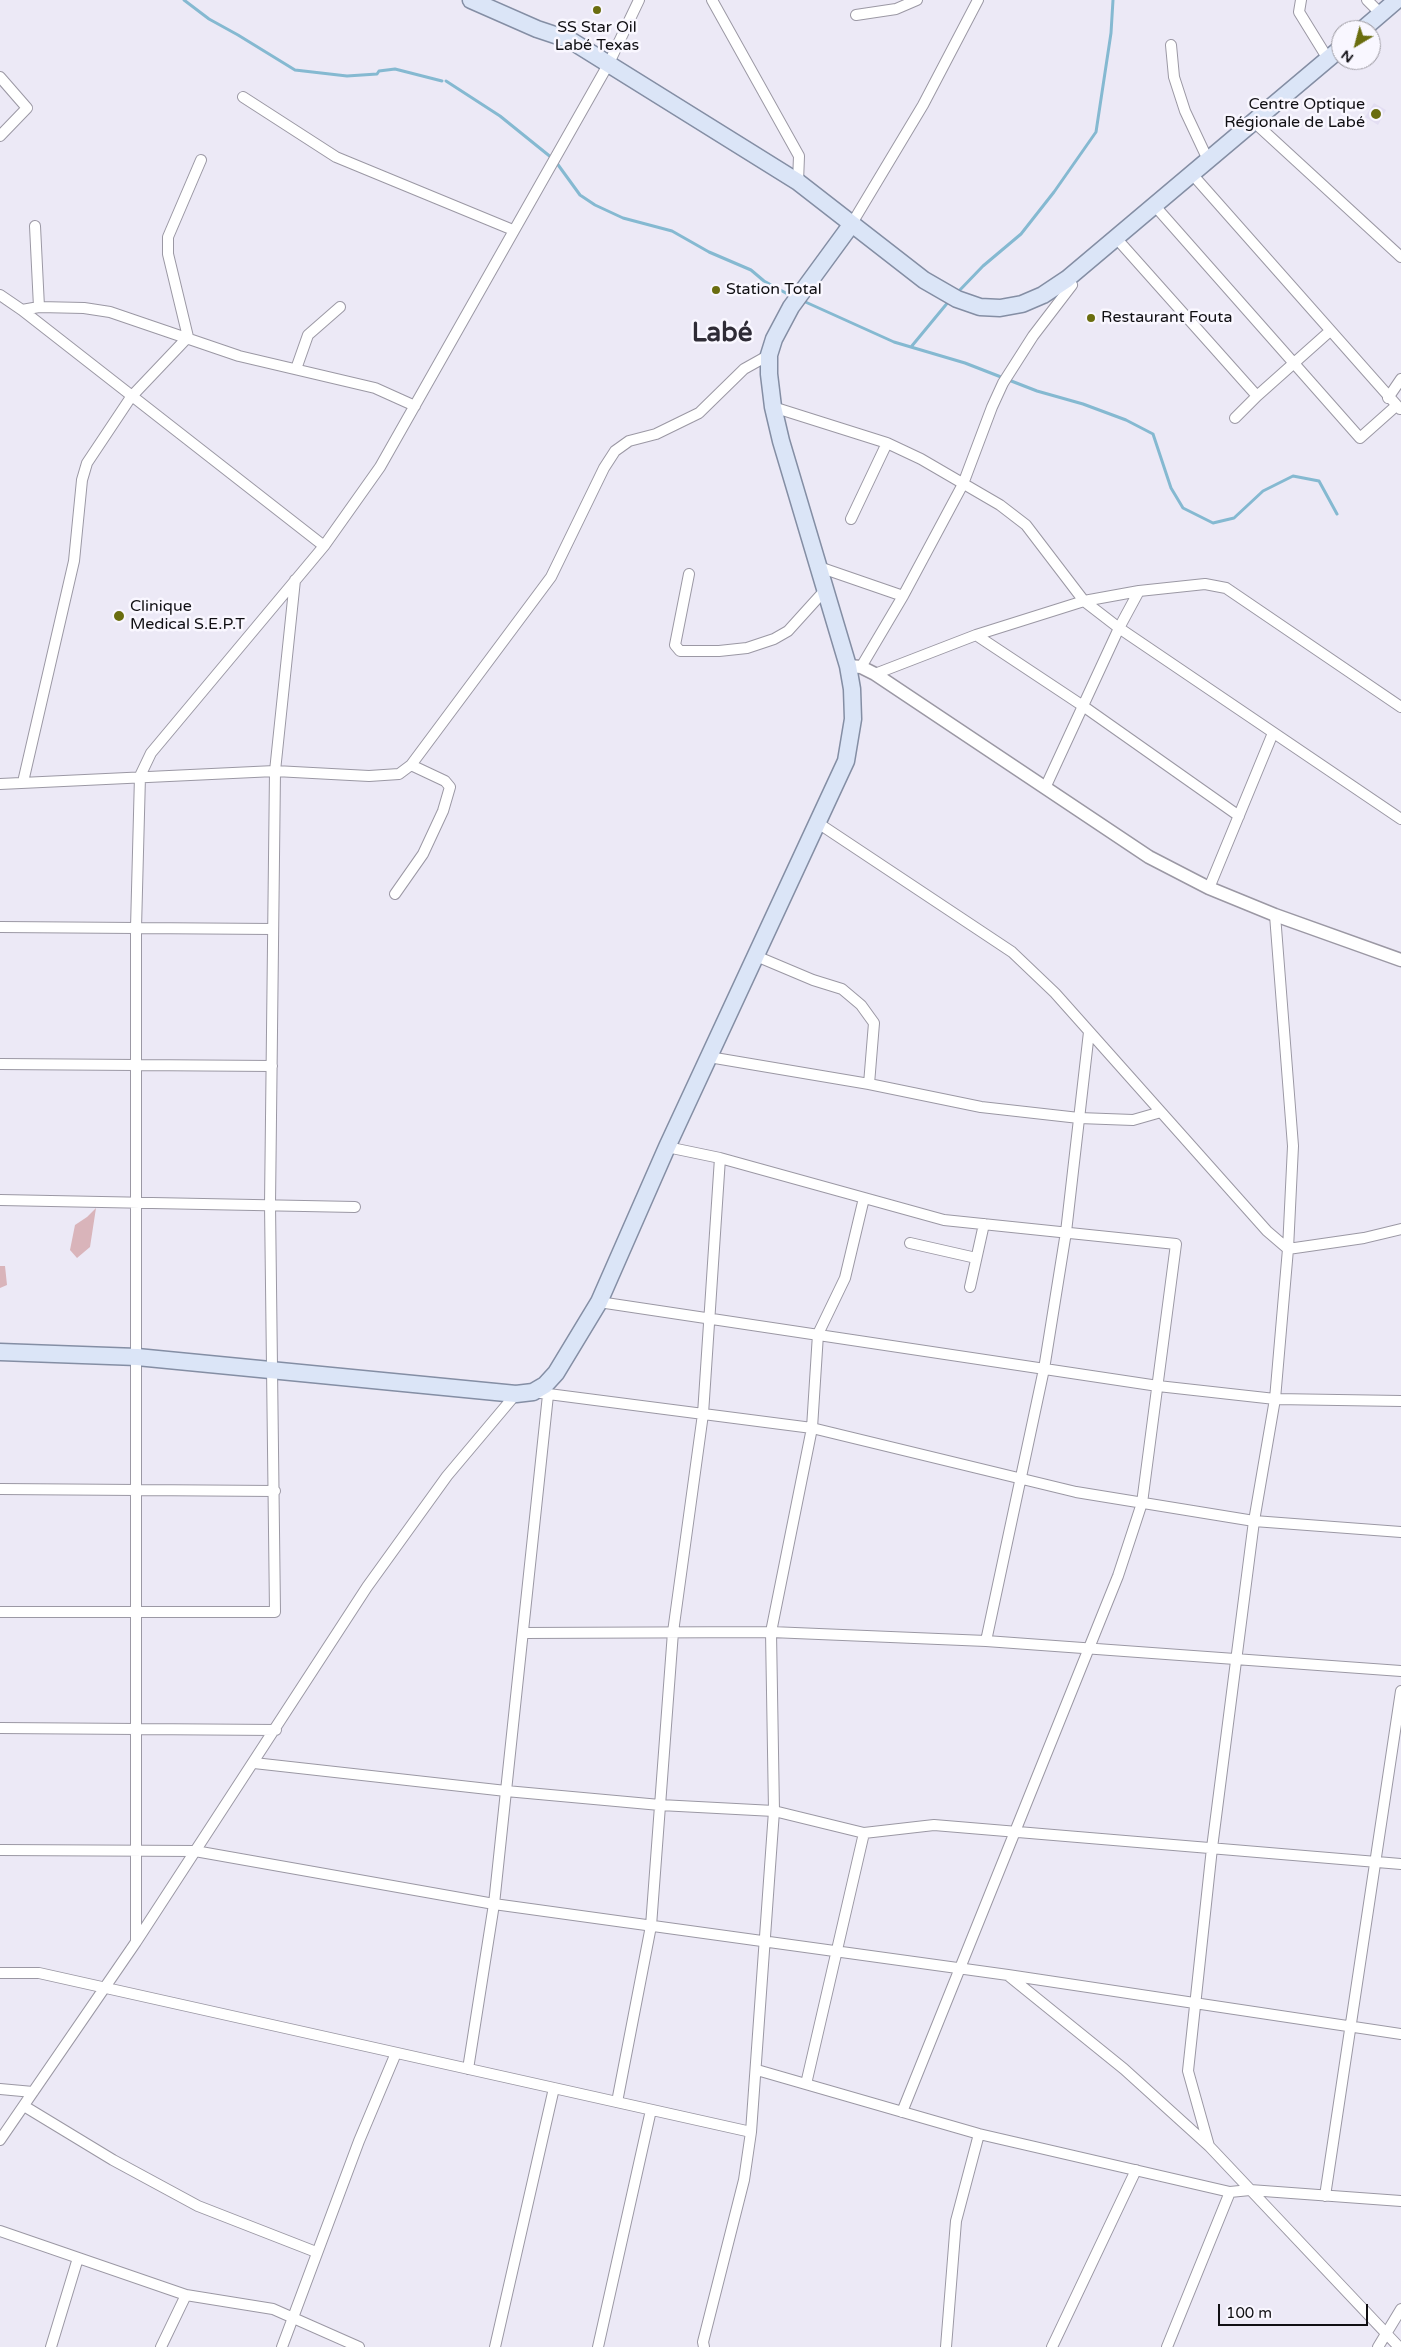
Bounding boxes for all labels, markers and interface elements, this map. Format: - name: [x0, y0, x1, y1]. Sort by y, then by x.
- marker: SS Star Oil Labé Texas: [591, 4, 603, 16]
- place label: SS Star Oil Labé Texas: [555, 18, 639, 56]
- north arrow: [1331, 20, 1381, 70]
- text: N: [1338, 46, 1357, 67]
- place label: Centre Optique Régionale de Labé: [1224, 95, 1365, 133]
- marker: Centre Optique Régionale de Labé: [1369, 107, 1383, 121]
- place label: Station Total: [726, 280, 822, 300]
- marker: Station Total: [710, 284, 722, 296]
- place label: Restaurant Fouta: [1101, 308, 1232, 328]
- marker: Restaurant Fouta: [1085, 312, 1097, 324]
- district label: Labé: [692, 318, 752, 350]
- place label: Clinique Medical S.E.P.T: [130, 597, 245, 635]
- marker: Clinique Medical S.E.P.T: [112, 609, 126, 623]
- scale bar: [1221, 2294, 1371, 2326]
- text: 100 m: [1226, 2304, 1272, 2322]

